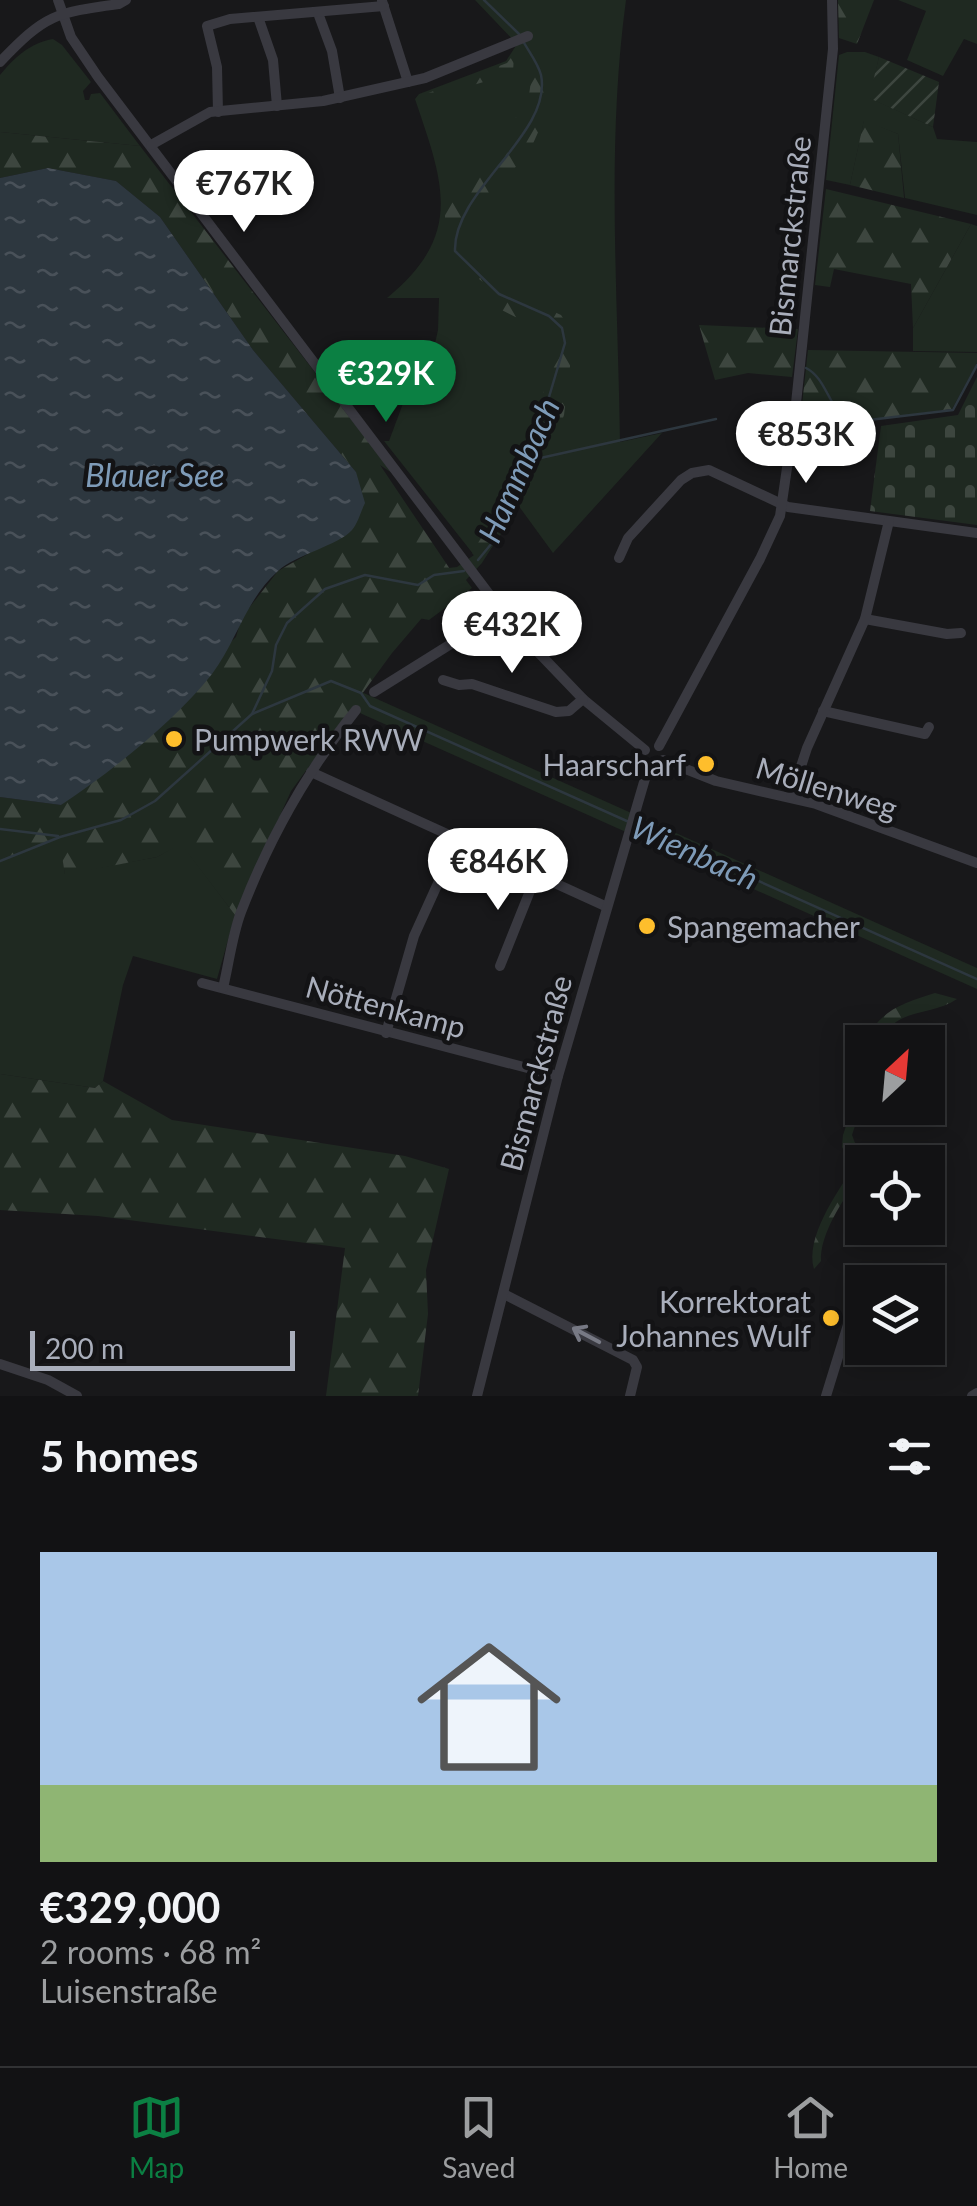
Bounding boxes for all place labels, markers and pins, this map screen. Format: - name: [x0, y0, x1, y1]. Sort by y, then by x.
- pin: €767K: [174, 150, 314, 235]
- pin: €329K: [316, 340, 456, 425]
- pin: €853K: [736, 401, 876, 486]
- pin: €432K: [442, 591, 582, 676]
- place label: Pumpwerk RWW: [194, 721, 424, 757]
- marker: Pumpwerk RWW: [163, 728, 185, 750]
- place label: Haarscharf: [542, 746, 686, 782]
- marker: Haarscharf: [695, 753, 717, 775]
- pin: €846K: [428, 828, 568, 913]
- place label: Spangemacher: [667, 908, 860, 944]
- marker: Spangemacher: [636, 915, 658, 937]
- place label: Korrektorat Johannes Wulf: [616, 1283, 811, 1353]
- marker: Korrektorat Johannes Wulf: [820, 1307, 842, 1329]

